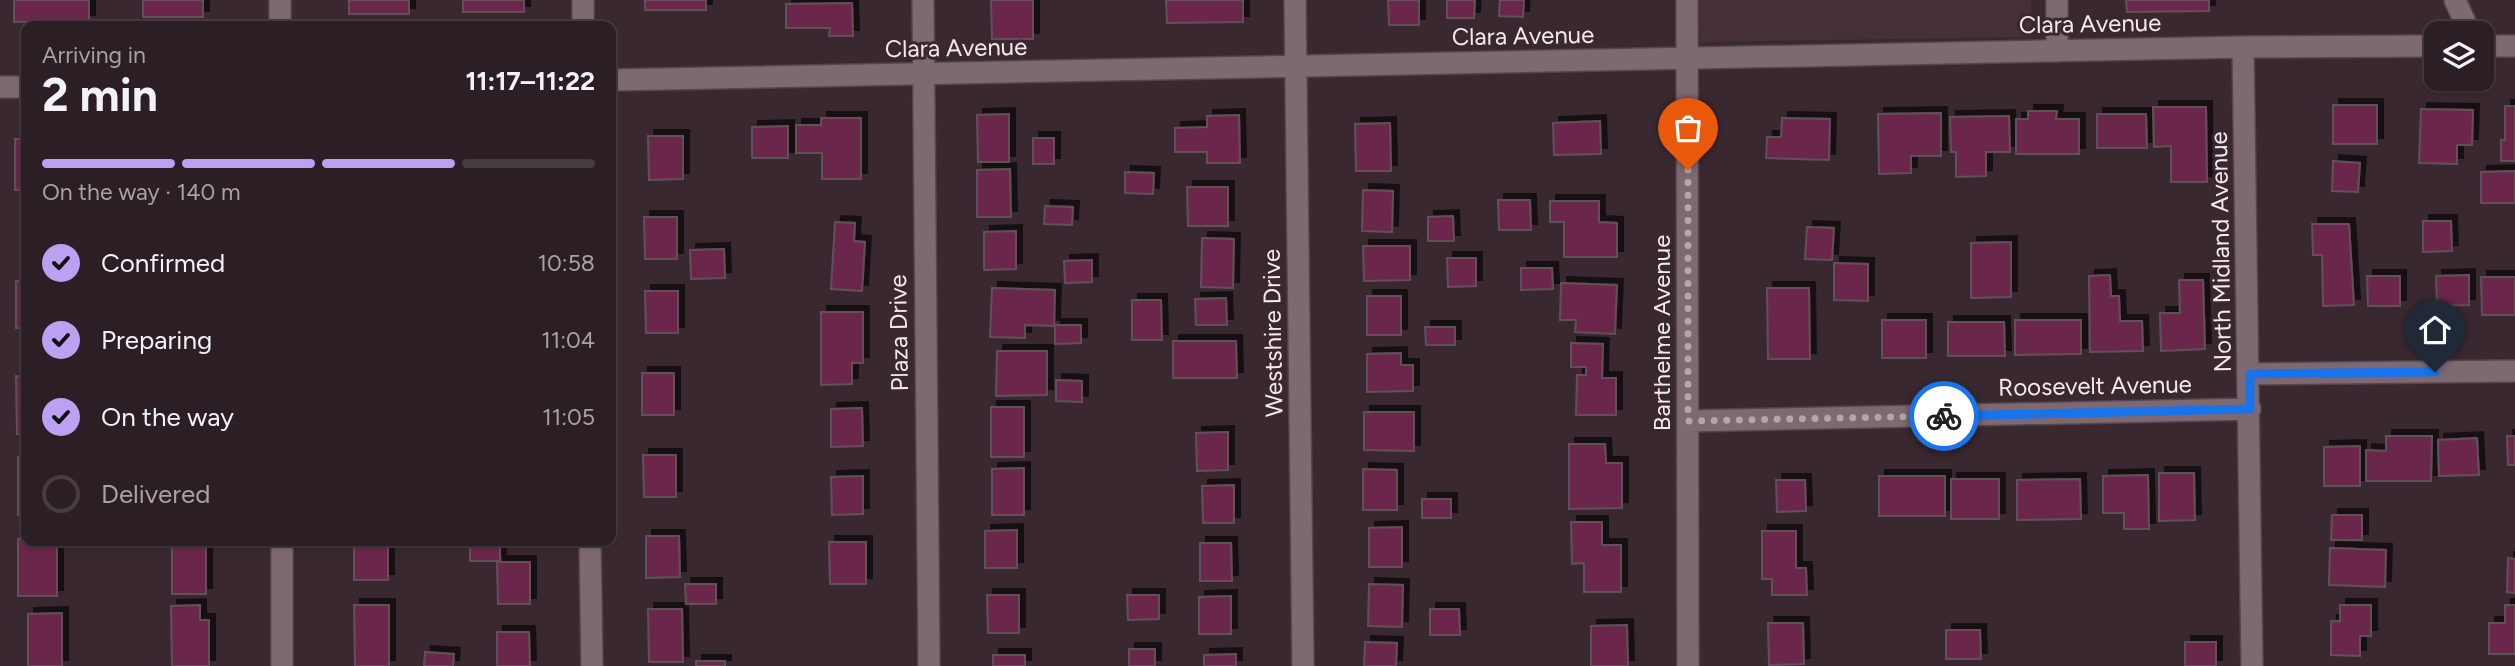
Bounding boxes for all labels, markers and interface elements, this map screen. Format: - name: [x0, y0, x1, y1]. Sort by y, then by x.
- street label: Clara Avenue: [2019, 8, 2161, 39]
- street label: Clara Avenue: [1452, 20, 1594, 51]
- map controls: [2424, 21, 2494, 91]
- button: layers: [2424, 21, 2494, 91]
- street label: Clara Avenue: [885, 32, 1027, 63]
- text: Arriving in: [42, 41, 146, 69]
- text: 11:17–11:22: [466, 65, 595, 97]
- text: 2 min: [42, 67, 158, 123]
- pin: [1658, 98, 1718, 170]
- icon: bag: [1669, 109, 1707, 147]
- street label: North Midland Avenue: [2204, 131, 2237, 373]
- text: On the way · 140 m: [42, 178, 241, 206]
- street label: Barthelme Avenue: [1647, 235, 1676, 431]
- icon: check: [42, 244, 80, 282]
- text: Confirmed: [101, 247, 225, 279]
- text: 10:58: [538, 249, 595, 277]
- street label: Westshire Drive: [1257, 249, 1288, 417]
- street label: Plaza Drive: [883, 274, 914, 392]
- pin: [2405, 300, 2465, 372]
- icon: home: [2416, 311, 2454, 349]
- icon: check: [42, 321, 80, 359]
- text: Preparing: [101, 324, 212, 356]
- text: 11:04: [541, 326, 595, 354]
- street label: Roosevelt Avenue: [1998, 369, 2192, 402]
- courier: [1909, 381, 1979, 451]
- icon: bike: [1925, 397, 1963, 435]
- icon: check: [42, 398, 80, 436]
- text: On the way: [101, 401, 234, 433]
- text: 11:05: [542, 403, 595, 431]
- text: Delivered: [101, 478, 210, 510]

